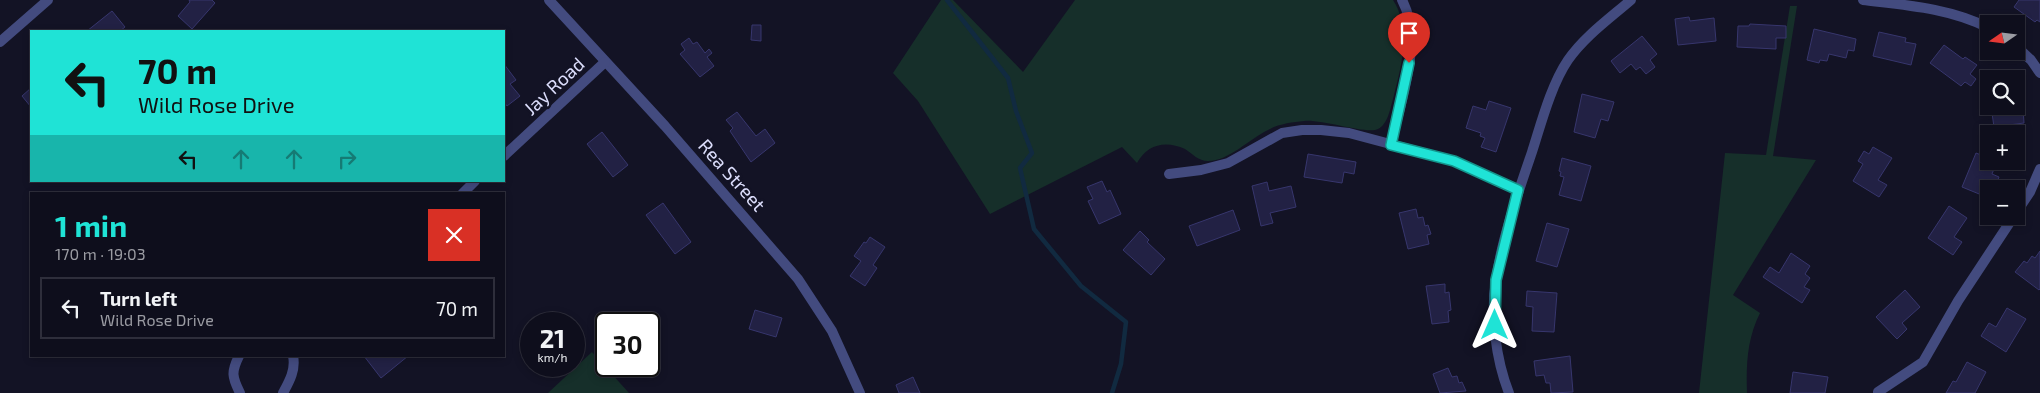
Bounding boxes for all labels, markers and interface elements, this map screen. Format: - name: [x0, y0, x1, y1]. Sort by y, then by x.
- pin: [1388, 12, 1430, 63]
- north arrow: [1980, 15, 2025, 60]
- map controls: [1980, 15, 2025, 225]
- icon: arrive: [1395, 19, 1423, 47]
- text: 70 m: [138, 49, 217, 91]
- icon: left: [55, 50, 120, 115]
- street label: Jay Road: [519, 52, 589, 119]
- button: search: [1980, 70, 2025, 115]
- text: Wild Rose Drive: [138, 91, 294, 117]
- button: +: [1980, 125, 2025, 170]
- street label: Rea Street: [694, 134, 771, 216]
- icon: left: [174, 145, 202, 173]
- icon: ahead: [227, 145, 255, 173]
- icon: ahead: [280, 145, 308, 173]
- icon: right: [333, 145, 361, 173]
- button: −: [1980, 180, 2025, 225]
- text: 1 min: [55, 207, 127, 243]
- button: close: [428, 209, 480, 261]
- text: 170 m · 19:03: [55, 244, 146, 263]
- text: Turn left: [100, 287, 177, 310]
- icon: left: [57, 294, 85, 322]
- text: 70 m: [436, 297, 478, 320]
- position arrow: [1468, 298, 1520, 350]
- text: Wild Rose Drive: [100, 310, 214, 329]
- speed limit sign: 30: [595, 312, 660, 377]
- text: 21: [540, 323, 565, 353]
- text: km/h: [538, 350, 567, 364]

